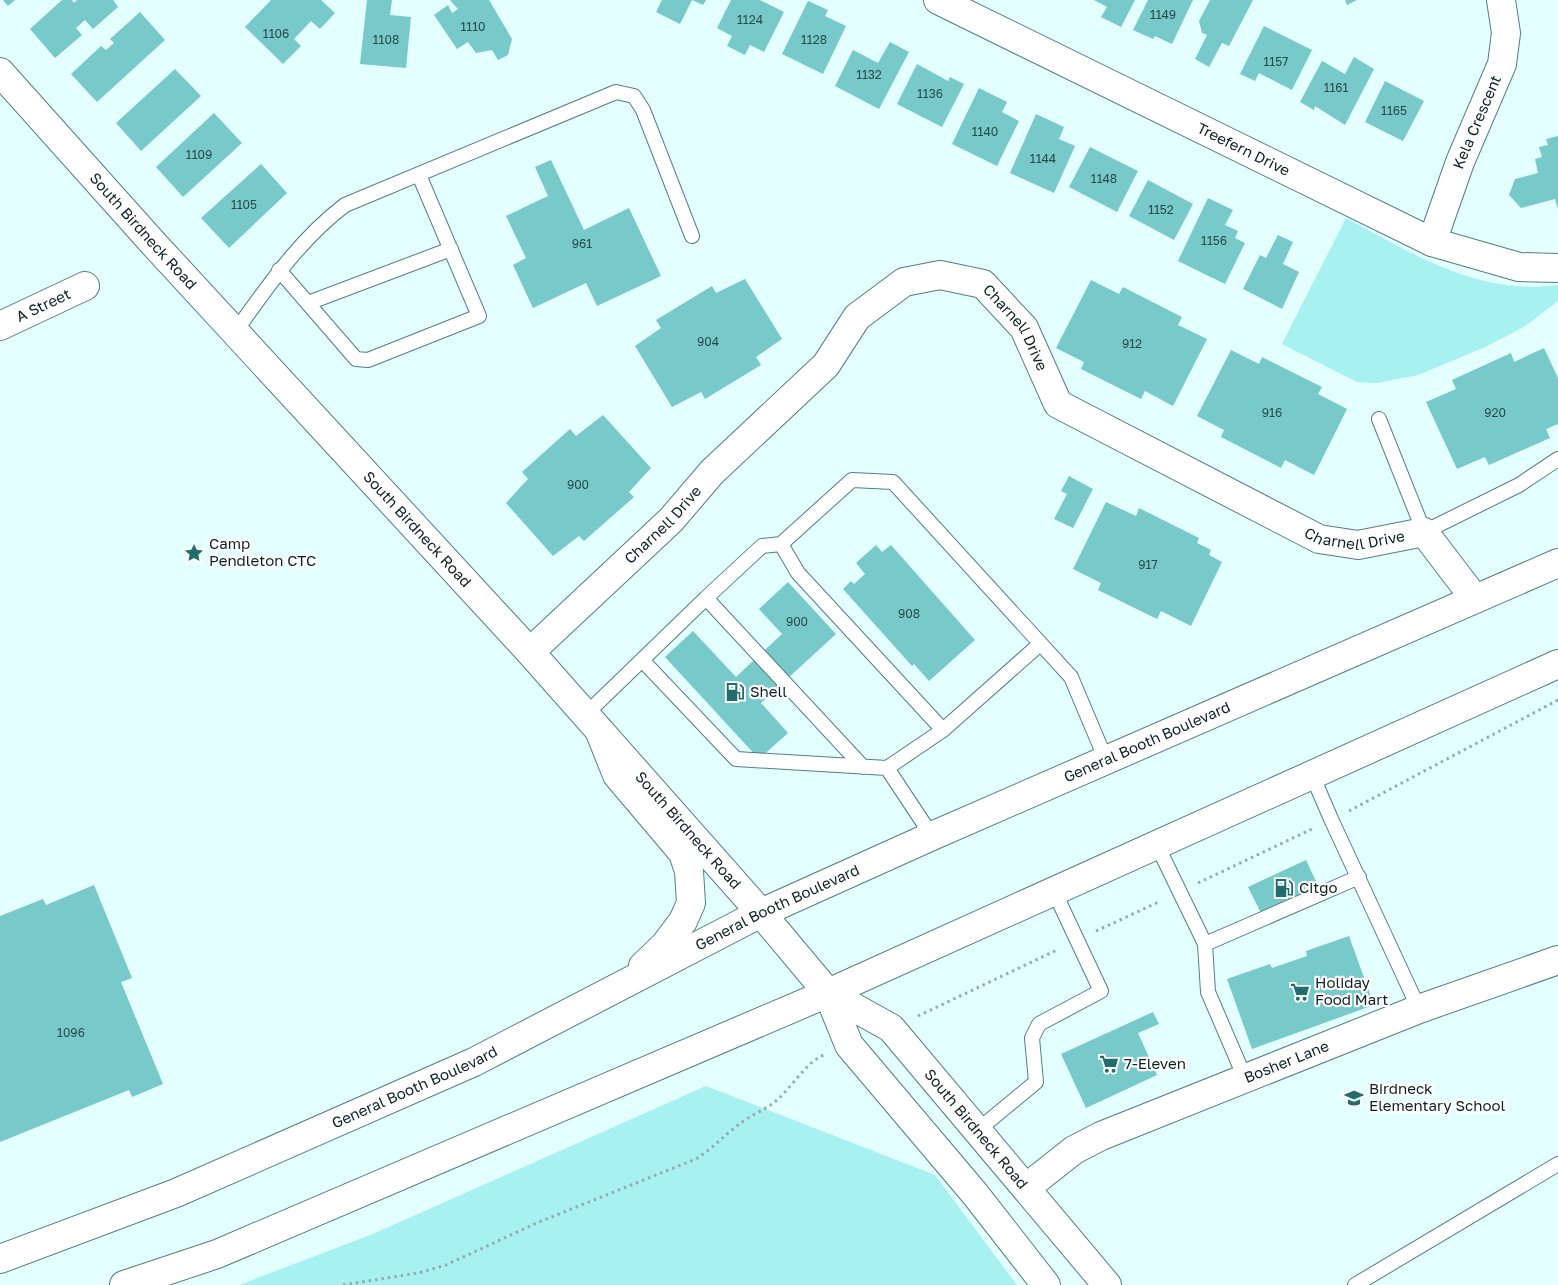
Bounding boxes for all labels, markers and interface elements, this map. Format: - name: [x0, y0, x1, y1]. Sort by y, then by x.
- house number: 1149: [1150, 7, 1176, 22]
- house number: 1124: [737, 12, 763, 27]
- house number: 1110: [461, 19, 485, 34]
- house number: 1106: [263, 26, 289, 41]
- house number: 1108: [373, 32, 399, 47]
- house number: 1128: [801, 32, 827, 47]
- house number: 1157: [1264, 54, 1288, 69]
- house number: 1132: [856, 67, 882, 82]
- street label: Kela Crescent: [1448, 72, 1504, 171]
- house number: 1161: [1324, 80, 1349, 95]
- house number: 1136: [917, 86, 943, 101]
- house number: 1165: [1381, 103, 1407, 118]
- street label: Treefern Drive: [1194, 118, 1293, 179]
- house number: 1140: [972, 124, 998, 139]
- house number: 1109: [186, 147, 212, 162]
- house number: 1144: [1030, 151, 1056, 166]
- street label: South Birdneck Road: [86, 169, 201, 293]
- house number: 1148: [1091, 171, 1117, 186]
- house number: 1105: [231, 197, 257, 212]
- house number: 1152: [1148, 202, 1174, 217]
- house number: 1156: [1201, 233, 1227, 248]
- house number: 961: [572, 236, 592, 251]
- street label: Charnell Drive: [980, 280, 1052, 374]
- street label: A Street: [13, 284, 73, 325]
- house number: 904: [697, 334, 719, 349]
- house number: 912: [1122, 336, 1142, 351]
- house number: 916: [1262, 405, 1282, 420]
- house number: 920: [1484, 405, 1506, 420]
- street label: South Birdneck Road: [360, 467, 476, 590]
- house number: 900: [567, 477, 589, 492]
- street label: Charnell Drive: [620, 481, 705, 567]
- street label: Charnell Drive: [1302, 523, 1406, 553]
- place label: Camp Pendleton CTC: [209, 534, 316, 569]
- place icon: Camp Pendleton CTC: [183, 542, 205, 564]
- house number: 917: [1138, 557, 1158, 572]
- house number: 908: [898, 606, 920, 621]
- house number: 900: [786, 614, 808, 629]
- fuel station icon: Shell: [724, 681, 746, 703]
- place label: Shell: [750, 682, 787, 700]
- street label: General Booth Boulevard: [1061, 697, 1233, 785]
- street label: South Birdneck Road: [632, 767, 745, 892]
- street label: General Booth Boulevard: [692, 860, 862, 954]
- fuel station icon: Citgo: [1273, 877, 1295, 899]
- place label: Citgo: [1299, 878, 1337, 896]
- place label: Holiday Food Mart: [1315, 973, 1388, 1008]
- supermarket icon: Holiday Food Mart: [1289, 981, 1311, 1003]
- house number: 1096: [57, 1025, 85, 1040]
- street label: Bosher Lane: [1241, 1036, 1331, 1086]
- street label: General Booth Boulevard: [329, 1041, 500, 1131]
- supermarket icon: 7-Eleven: [1098, 1053, 1120, 1075]
- place label: 7-Eleven: [1124, 1054, 1186, 1072]
- street label: South Birdneck Road: [921, 1065, 1032, 1192]
- place label: Birdneck Elementary School: [1369, 1079, 1505, 1114]
- school or university icon: Birdneck Elementary School: [1343, 1087, 1365, 1109]

